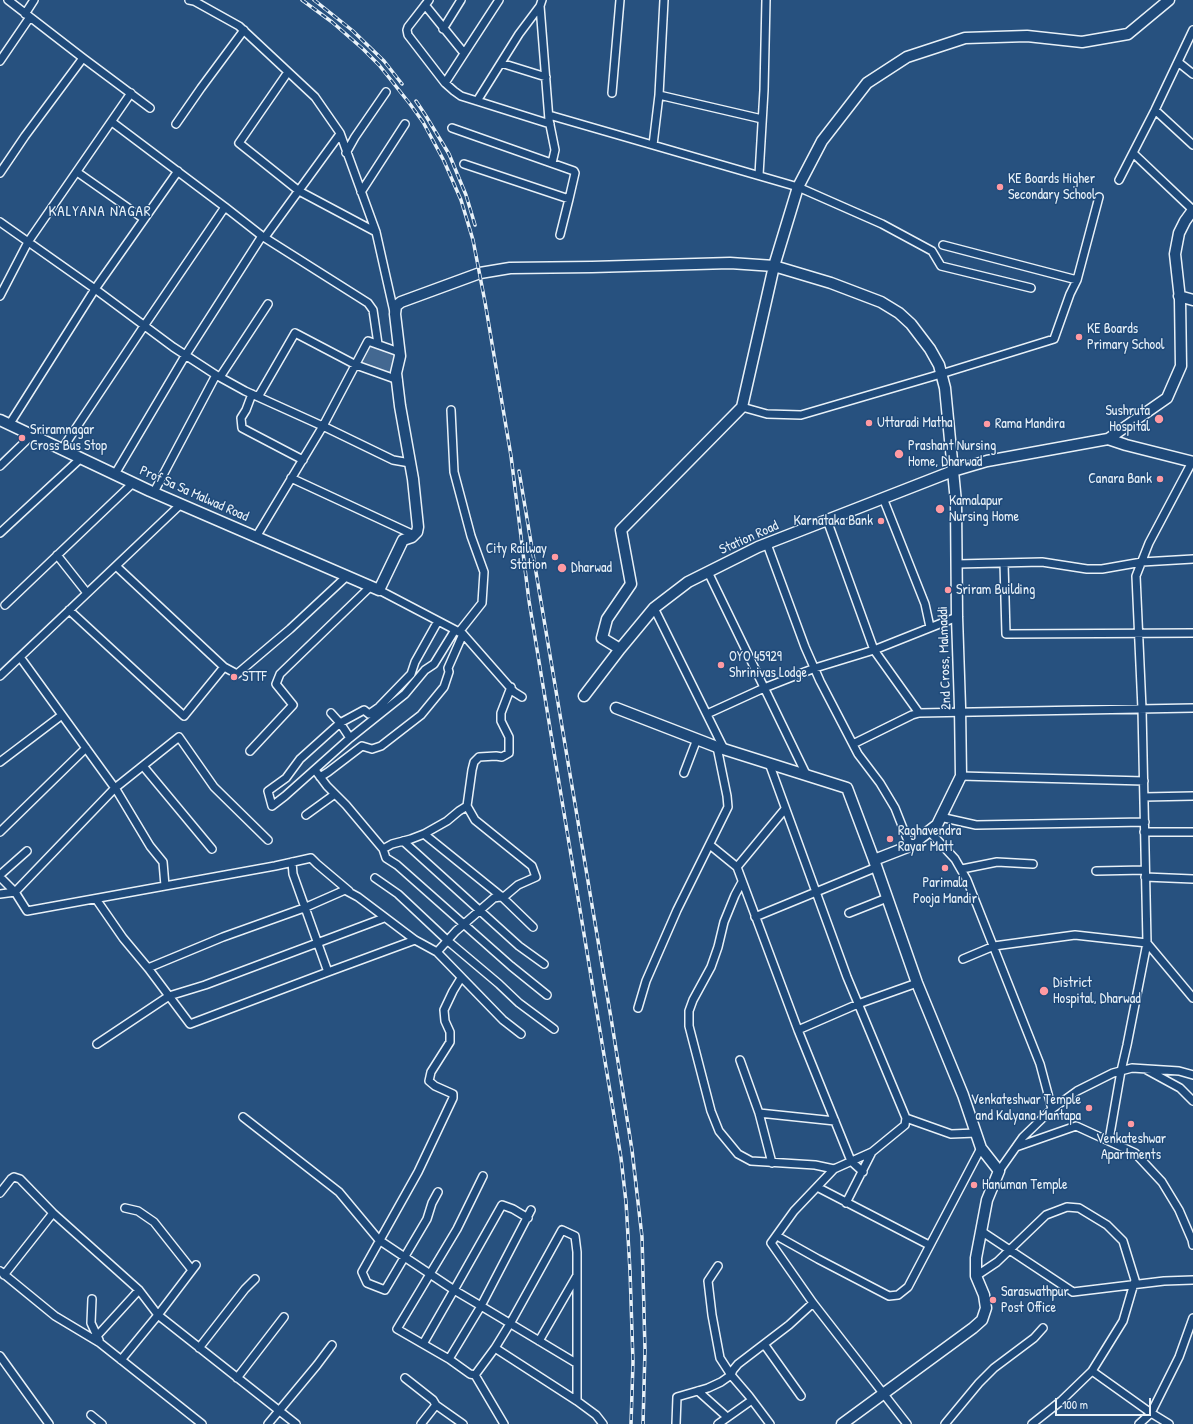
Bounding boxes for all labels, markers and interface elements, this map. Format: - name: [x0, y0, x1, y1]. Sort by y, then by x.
- place label: KE Boards Higher Secondary School: [1008, 171, 1096, 204]
- marker: KE Boards Higher Secondary School: [995, 182, 1005, 192]
- district label: KALYANA NAGAR: [48, 203, 152, 221]
- place label: KE Boards Primary School: [1087, 321, 1165, 354]
- marker: KE Boards Primary School: [1074, 332, 1084, 342]
- place label: Sushruta Hospital: [1105, 403, 1150, 436]
- marker: Sushruta Hospital: [1153, 413, 1165, 425]
- place label: Uttaradi Matha: [877, 415, 953, 431]
- place label: Rama Mandira: [995, 416, 1065, 432]
- marker: Uttaradi Matha: [864, 418, 874, 428]
- marker: Rama Mandira: [982, 419, 992, 429]
- place label: Sriramnagar Cross Bus Stop: [30, 422, 107, 454]
- marker: Sriramnagar Cross Bus Stop: [17, 433, 27, 443]
- place label: Prashant Nursing Home, Dharwad: [908, 438, 996, 470]
- marker: Prashant Nursing Home, Dharwad: [893, 448, 905, 460]
- street label: Prof Sa Sa Malwad Road: [137, 462, 251, 526]
- place label: Canara Bank: [1088, 471, 1152, 487]
- marker: Canara Bank: [1155, 474, 1165, 484]
- place label: Kamalapur Nursing Home: [949, 493, 1019, 526]
- marker: Kamalapur Nursing Home: [934, 503, 946, 515]
- place label: Karnataka Bank: [793, 513, 873, 529]
- marker: Karnataka Bank: [876, 516, 886, 526]
- street label: Station Road: [717, 518, 781, 558]
- place label: City Railway Station: [486, 541, 547, 574]
- marker: City Railway Station: [550, 552, 560, 562]
- place label: Dharwad: [571, 560, 612, 576]
- marker: Dharwad: [556, 562, 568, 574]
- place label: Sriram Building: [956, 582, 1035, 598]
- marker: Sriram Building: [943, 585, 953, 595]
- street label: 2nd Cross, Malmaddi: [935, 606, 955, 710]
- place label: OYO 45929 Shrinivas Lodge: [729, 649, 807, 682]
- marker: OYO 45929 Shrinivas Lodge: [716, 660, 726, 670]
- place label: STTF: [242, 669, 267, 685]
- marker: STTF: [229, 672, 239, 682]
- place label: Raghavendra Rayar Matt: [898, 823, 961, 856]
- marker: Raghavendra Rayar Matt: [885, 834, 895, 844]
- marker: Parimala Pooja Mandir: [940, 863, 950, 873]
- place label: Parimala Pooja Mandir: [913, 875, 977, 908]
- place label: District Hospital, Dharwad: [1053, 975, 1141, 1008]
- marker: District Hospital, Dharwad: [1038, 985, 1050, 997]
- place label: Venkateshwar Temple and Kalyana Mantapa: [971, 1092, 1081, 1124]
- marker: Venkateshwar Temple and Kalyana Mantapa: [1084, 1103, 1094, 1113]
- marker: Venkateshwar Apartments: [1126, 1119, 1136, 1129]
- place label: Venkateshwar Apartments: [1096, 1131, 1166, 1164]
- place label: Hanuman Temple: [982, 1177, 1067, 1193]
- marker: Hanuman Temple: [969, 1180, 979, 1190]
- place label: Saraswathpur Post Office: [1001, 1284, 1069, 1316]
- marker: Saraswathpur Post Office: [988, 1295, 998, 1305]
- scale bar: [1057, 1390, 1153, 1416]
- text: 100 m: [1062, 1396, 1088, 1413]

